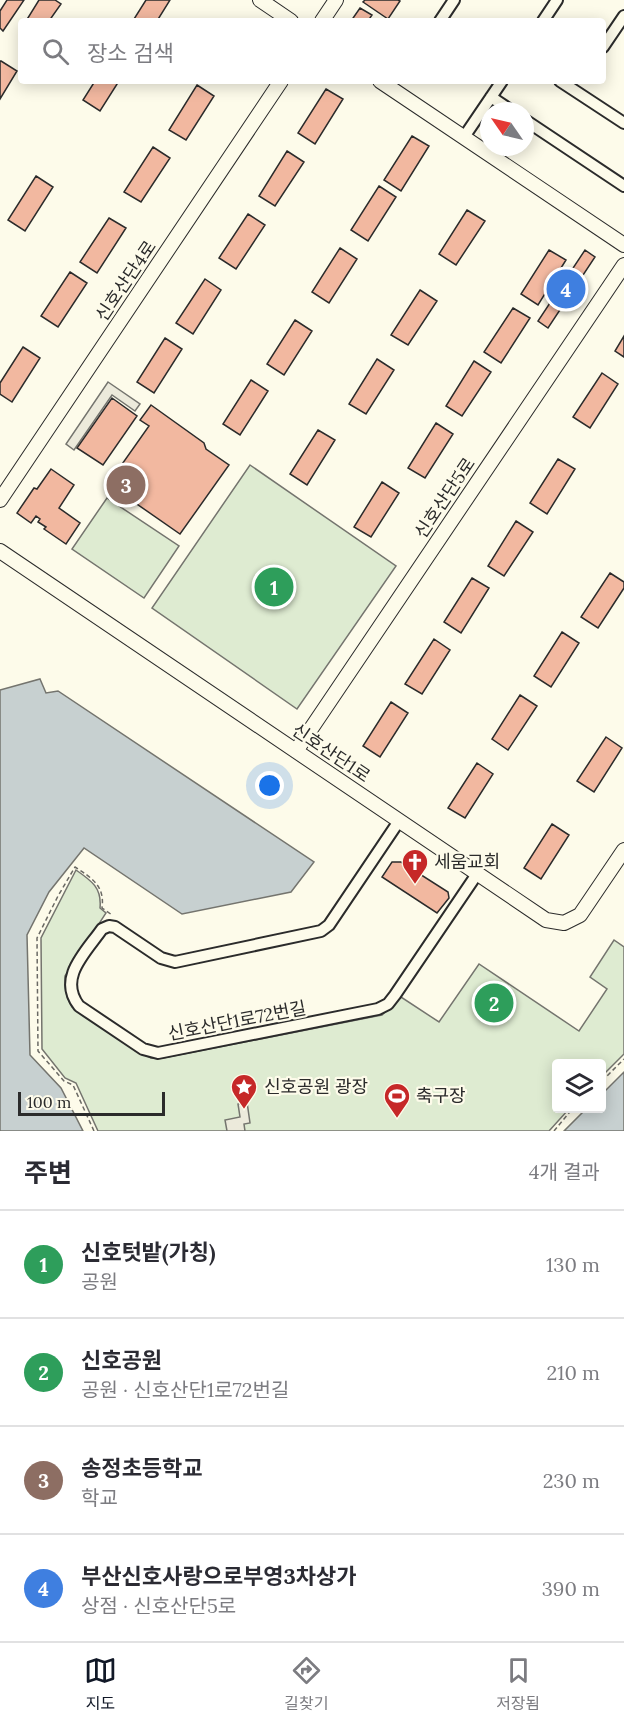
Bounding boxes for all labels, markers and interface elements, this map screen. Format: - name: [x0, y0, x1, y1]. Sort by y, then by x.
- search box: [18, 18, 606, 84]
- icon: search: [39, 35, 72, 68]
- text: 장소 검색: [87, 39, 174, 67]
- north arrow: [480, 102, 534, 156]
- street label: 신호산단4로: [90, 236, 161, 326]
- pin: 4: [546, 266, 586, 312]
- street label: 신호산단5로: [409, 453, 480, 543]
- pin: 3: [106, 462, 146, 508]
- pin: 1: [254, 564, 294, 610]
- street label: 신호산단1로: [288, 718, 375, 787]
- your location: [255, 771, 284, 800]
- church icon: 세움교회: [400, 847, 430, 885]
- place label: 세움교회: [434, 850, 500, 873]
- pin: 2: [474, 980, 514, 1026]
- street label: 신호산단1로72번길: [166, 996, 308, 1045]
- map controls: [552, 1059, 606, 1113]
- button: layers: [552, 1059, 606, 1113]
- place icon: 신호공원 광장: [229, 1072, 259, 1110]
- place label: 신호공원 광장: [264, 1075, 368, 1098]
- sports icon: 축구장: [382, 1081, 412, 1119]
- place label: 축구장: [416, 1084, 466, 1107]
- scale bar: [18, 1089, 165, 1116]
- text: 100 m: [27, 1092, 71, 1112]
- text: 주변: [24, 1156, 72, 1189]
- text: 4개 결과: [529, 1159, 600, 1184]
- text: 신호텃밭(가칭): [81, 1238, 215, 1266]
- text: 1: [39, 1252, 48, 1277]
- text: 130 m: [546, 1252, 600, 1277]
- text: 공원: [81, 1269, 118, 1294]
- text: 신호공원: [81, 1346, 162, 1374]
- text: 2: [38, 1360, 49, 1385]
- text: 210 m: [546, 1360, 600, 1385]
- text: 공원 · 신호산단1로72번길: [81, 1377, 289, 1402]
- text: 송정초등학교: [81, 1454, 202, 1482]
- text: 3: [38, 1468, 49, 1493]
- text: 230 m: [543, 1468, 600, 1493]
- text: 학교: [81, 1485, 118, 1510]
- text: 부산신호사랑으로부영3차상가: [81, 1562, 356, 1590]
- text: 4: [38, 1576, 49, 1601]
- text: 390 m: [542, 1576, 600, 1601]
- text: 상점 · 신호산단5로: [81, 1593, 236, 1618]
- tab: 지도: [84, 1654, 117, 1714]
- tab: 길찾기: [284, 1654, 328, 1714]
- tab: 저장됨: [496, 1654, 540, 1714]

